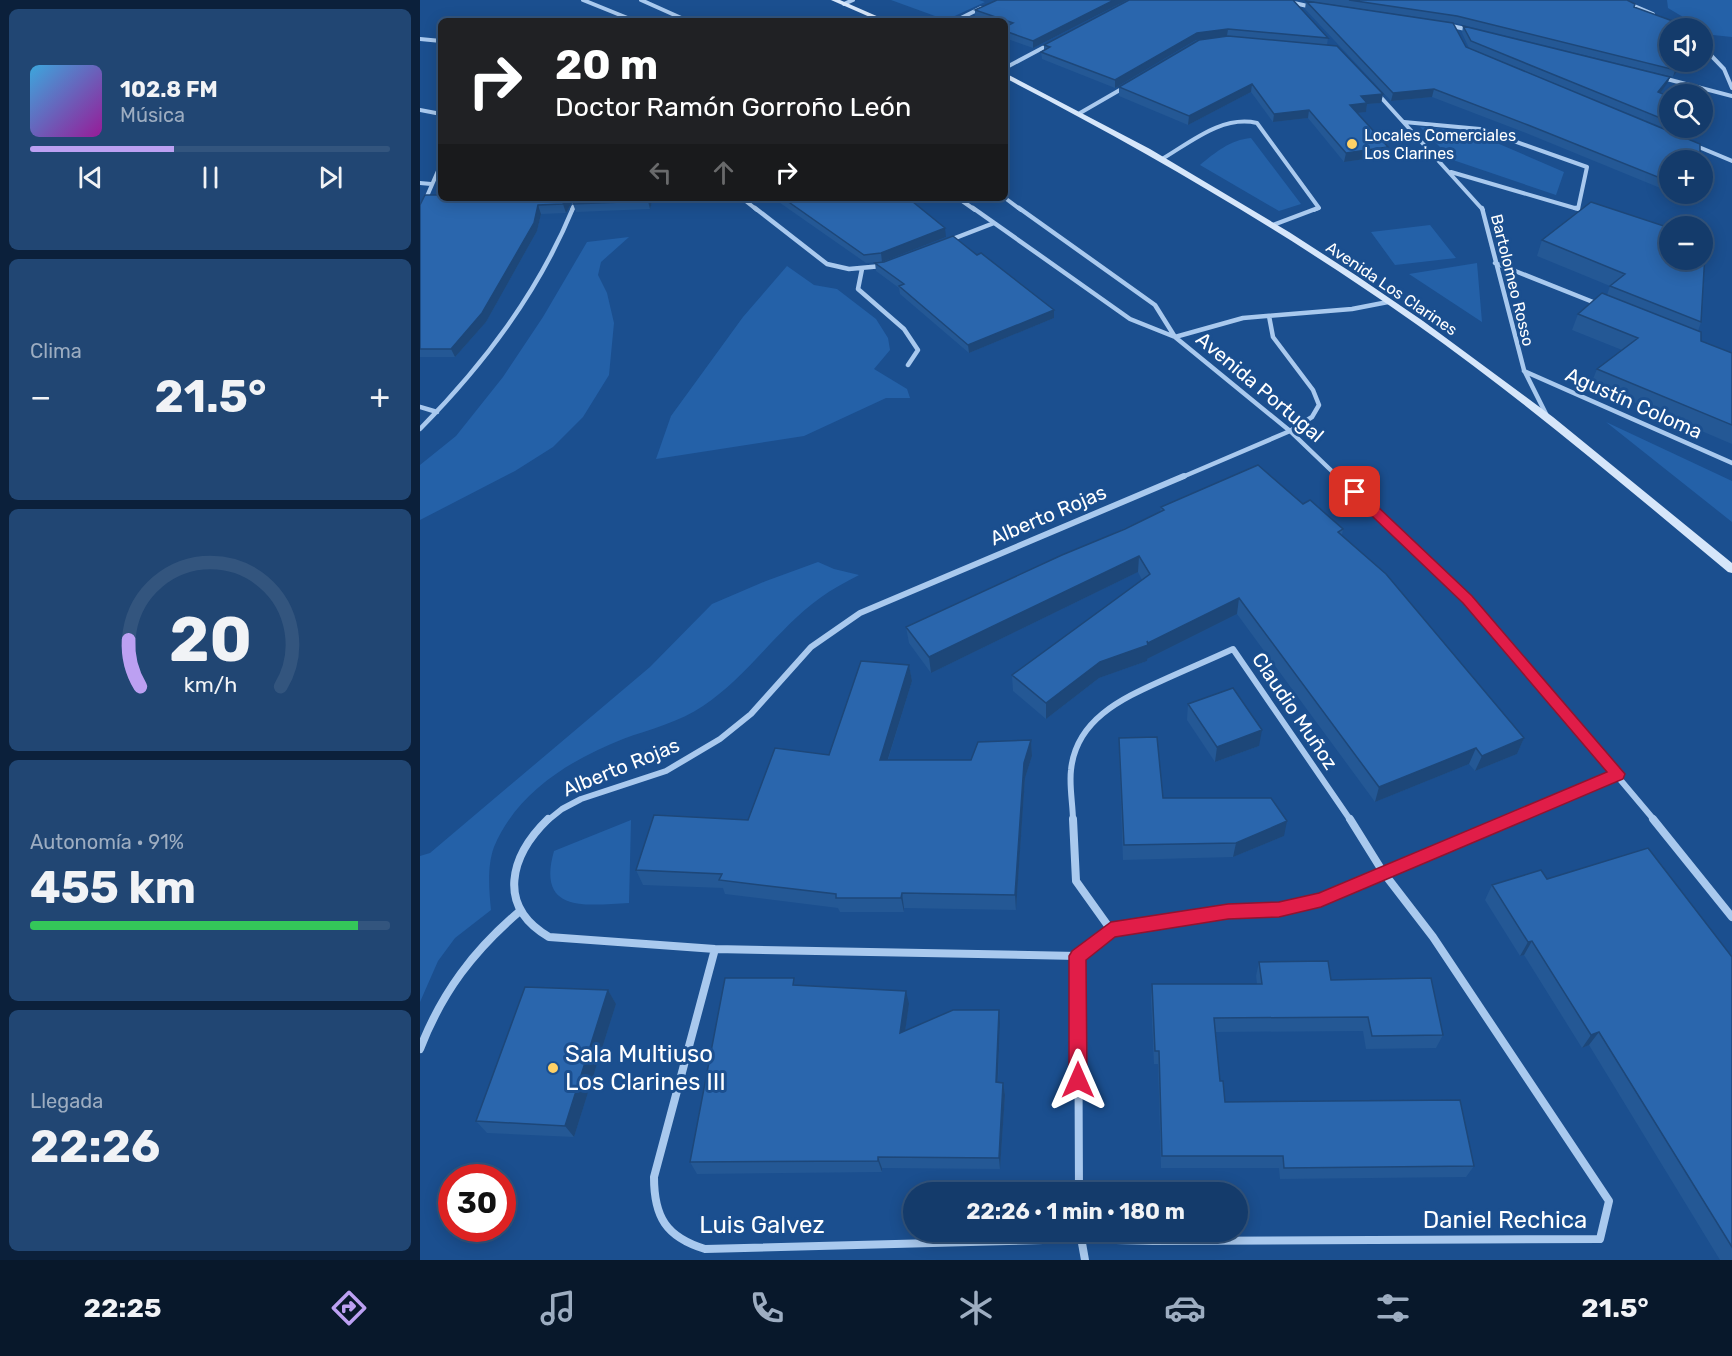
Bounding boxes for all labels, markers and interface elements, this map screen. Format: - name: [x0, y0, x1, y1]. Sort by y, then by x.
- map controls: [1659, 18, 1713, 270]
- button: sound: [1659, 18, 1713, 72]
- text: 20 m: [555, 40, 658, 90]
- icon: right: [456, 42, 534, 120]
- text: 102.8 FM: [120, 76, 218, 103]
- button: search: [1659, 84, 1713, 138]
- text: Doctor Ramón Gorroño León: [555, 91, 911, 123]
- text: Música: [120, 103, 185, 127]
- place label: Locales Comerciales Los Clarines: [1364, 126, 1516, 163]
- marker: Locales Comerciales Los Clarines: [1345, 137, 1359, 151]
- button: +: [1659, 150, 1713, 204]
- icon: left: [644, 156, 677, 189]
- icon: ahead: [707, 156, 740, 189]
- icon: right: [770, 156, 803, 189]
- icon: previous: [74, 161, 107, 194]
- icon: pause: [194, 161, 227, 194]
- icon: next: [314, 161, 347, 194]
- street label: Bartolomeo Rosso: [1487, 212, 1538, 348]
- button: −: [1659, 216, 1713, 270]
- street label: Avenida Los Clarines: [1323, 238, 1461, 339]
- street label: Avenida Portugal: [1191, 327, 1329, 447]
- text: Clima: [30, 339, 82, 363]
- street label: Agustín Coloma: [1562, 362, 1706, 444]
- text: 21.5°: [154, 370, 266, 423]
- text: −: [30, 377, 51, 416]
- text: +: [369, 377, 390, 416]
- pin: [1329, 466, 1380, 517]
- icon: arrive: [1338, 475, 1371, 508]
- street label: Alberto Rojas: [986, 480, 1110, 550]
- text: 20: [169, 603, 251, 677]
- street label: Claudio Muñoz: [1247, 648, 1343, 774]
- text: km/h: [183, 672, 237, 697]
- street label: Alberto Rojas: [559, 733, 683, 801]
- text: Autonomía · 91%: [30, 830, 184, 854]
- text: 455 km: [30, 861, 196, 914]
- place label: Sala Multiuso Los Clarines III: [565, 1040, 726, 1096]
- position arrow: [1046, 1048, 1110, 1112]
- marker: Sala Multiuso Los Clarines III: [546, 1061, 560, 1075]
- text: Llegada: [30, 1089, 103, 1113]
- text: 22:26: [30, 1120, 160, 1173]
- speed limit sign: 30: [438, 1164, 516, 1242]
- text: 22:26 · 1 min · 180 m: [966, 1198, 1185, 1225]
- street label: Daniel Rechica: [1423, 1206, 1587, 1234]
- street label: Luis Galvez: [699, 1211, 825, 1239]
- icon: directions: [328, 1287, 370, 1329]
- icon: music: [537, 1287, 579, 1329]
- icon: phone: [746, 1287, 788, 1329]
- icon: climate: [955, 1287, 997, 1329]
- icon: car: [1164, 1287, 1206, 1329]
- icon: filters: [1372, 1287, 1414, 1329]
- text: 22:25: [83, 1292, 161, 1324]
- text: 21.5°: [1581, 1292, 1649, 1324]

